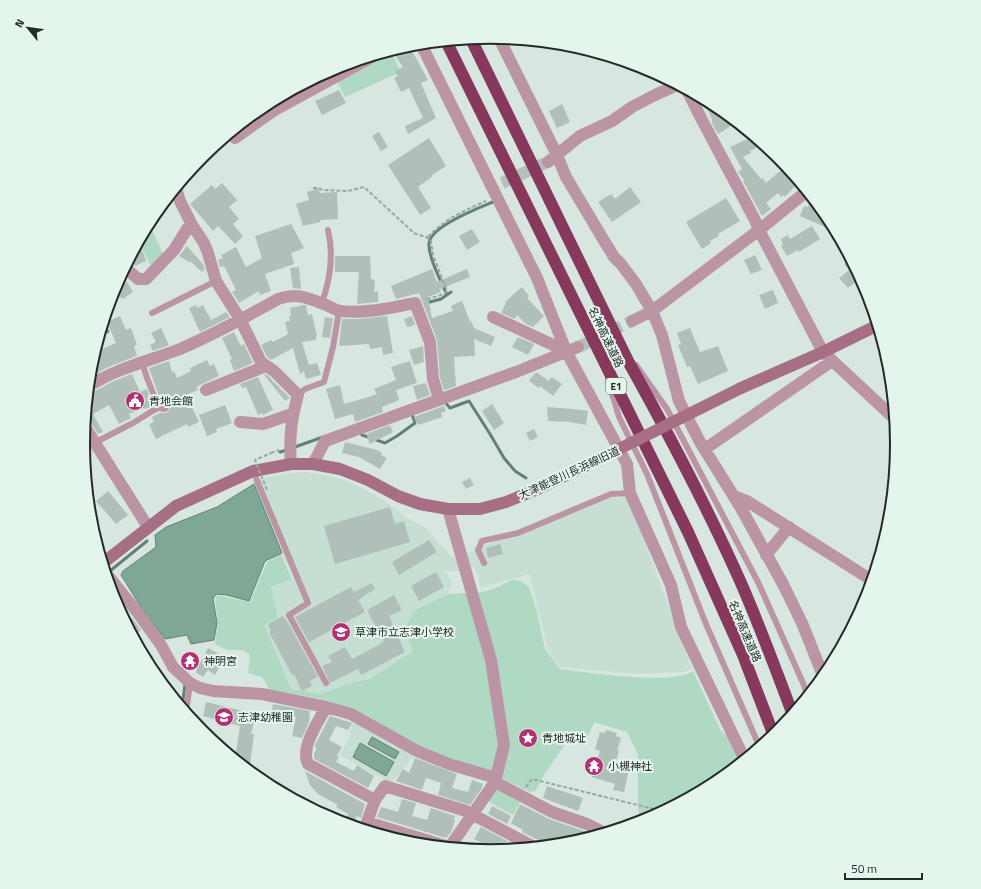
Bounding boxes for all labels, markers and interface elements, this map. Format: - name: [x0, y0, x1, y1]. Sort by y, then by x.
- north arrow: [8, 8, 48, 48]
- text: N: [10, 16, 28, 30]
- street label: 名神高速道路: [584, 304, 628, 370]
- road number: E1: [606, 378, 626, 394]
- public building icon: 青地会館: [124, 390, 146, 412]
- place label: 青地会館: [149, 393, 193, 409]
- street label: 大津能登川長浜線旧道: [516, 443, 622, 503]
- street label: 名神高速道路: [725, 597, 765, 665]
- school or university icon: 草津市立志津小学校: [330, 621, 352, 643]
- place label: 草津市立志津小学校: [355, 624, 454, 640]
- temple icon: 神明宮: [179, 650, 201, 672]
- place label: 神明宮: [204, 653, 237, 669]
- school or university icon: 志津幼稚園: [213, 706, 235, 728]
- place label: 志津幼稚園: [238, 709, 293, 725]
- place icon: 青地城址: [517, 727, 539, 749]
- place label: 青地城址: [542, 730, 586, 746]
- temple icon: 小槻神社: [583, 755, 605, 777]
- place label: 小槻神社: [608, 758, 652, 774]
- scale bar: [845, 855, 922, 881]
- text: 50 m: [851, 859, 877, 878]

